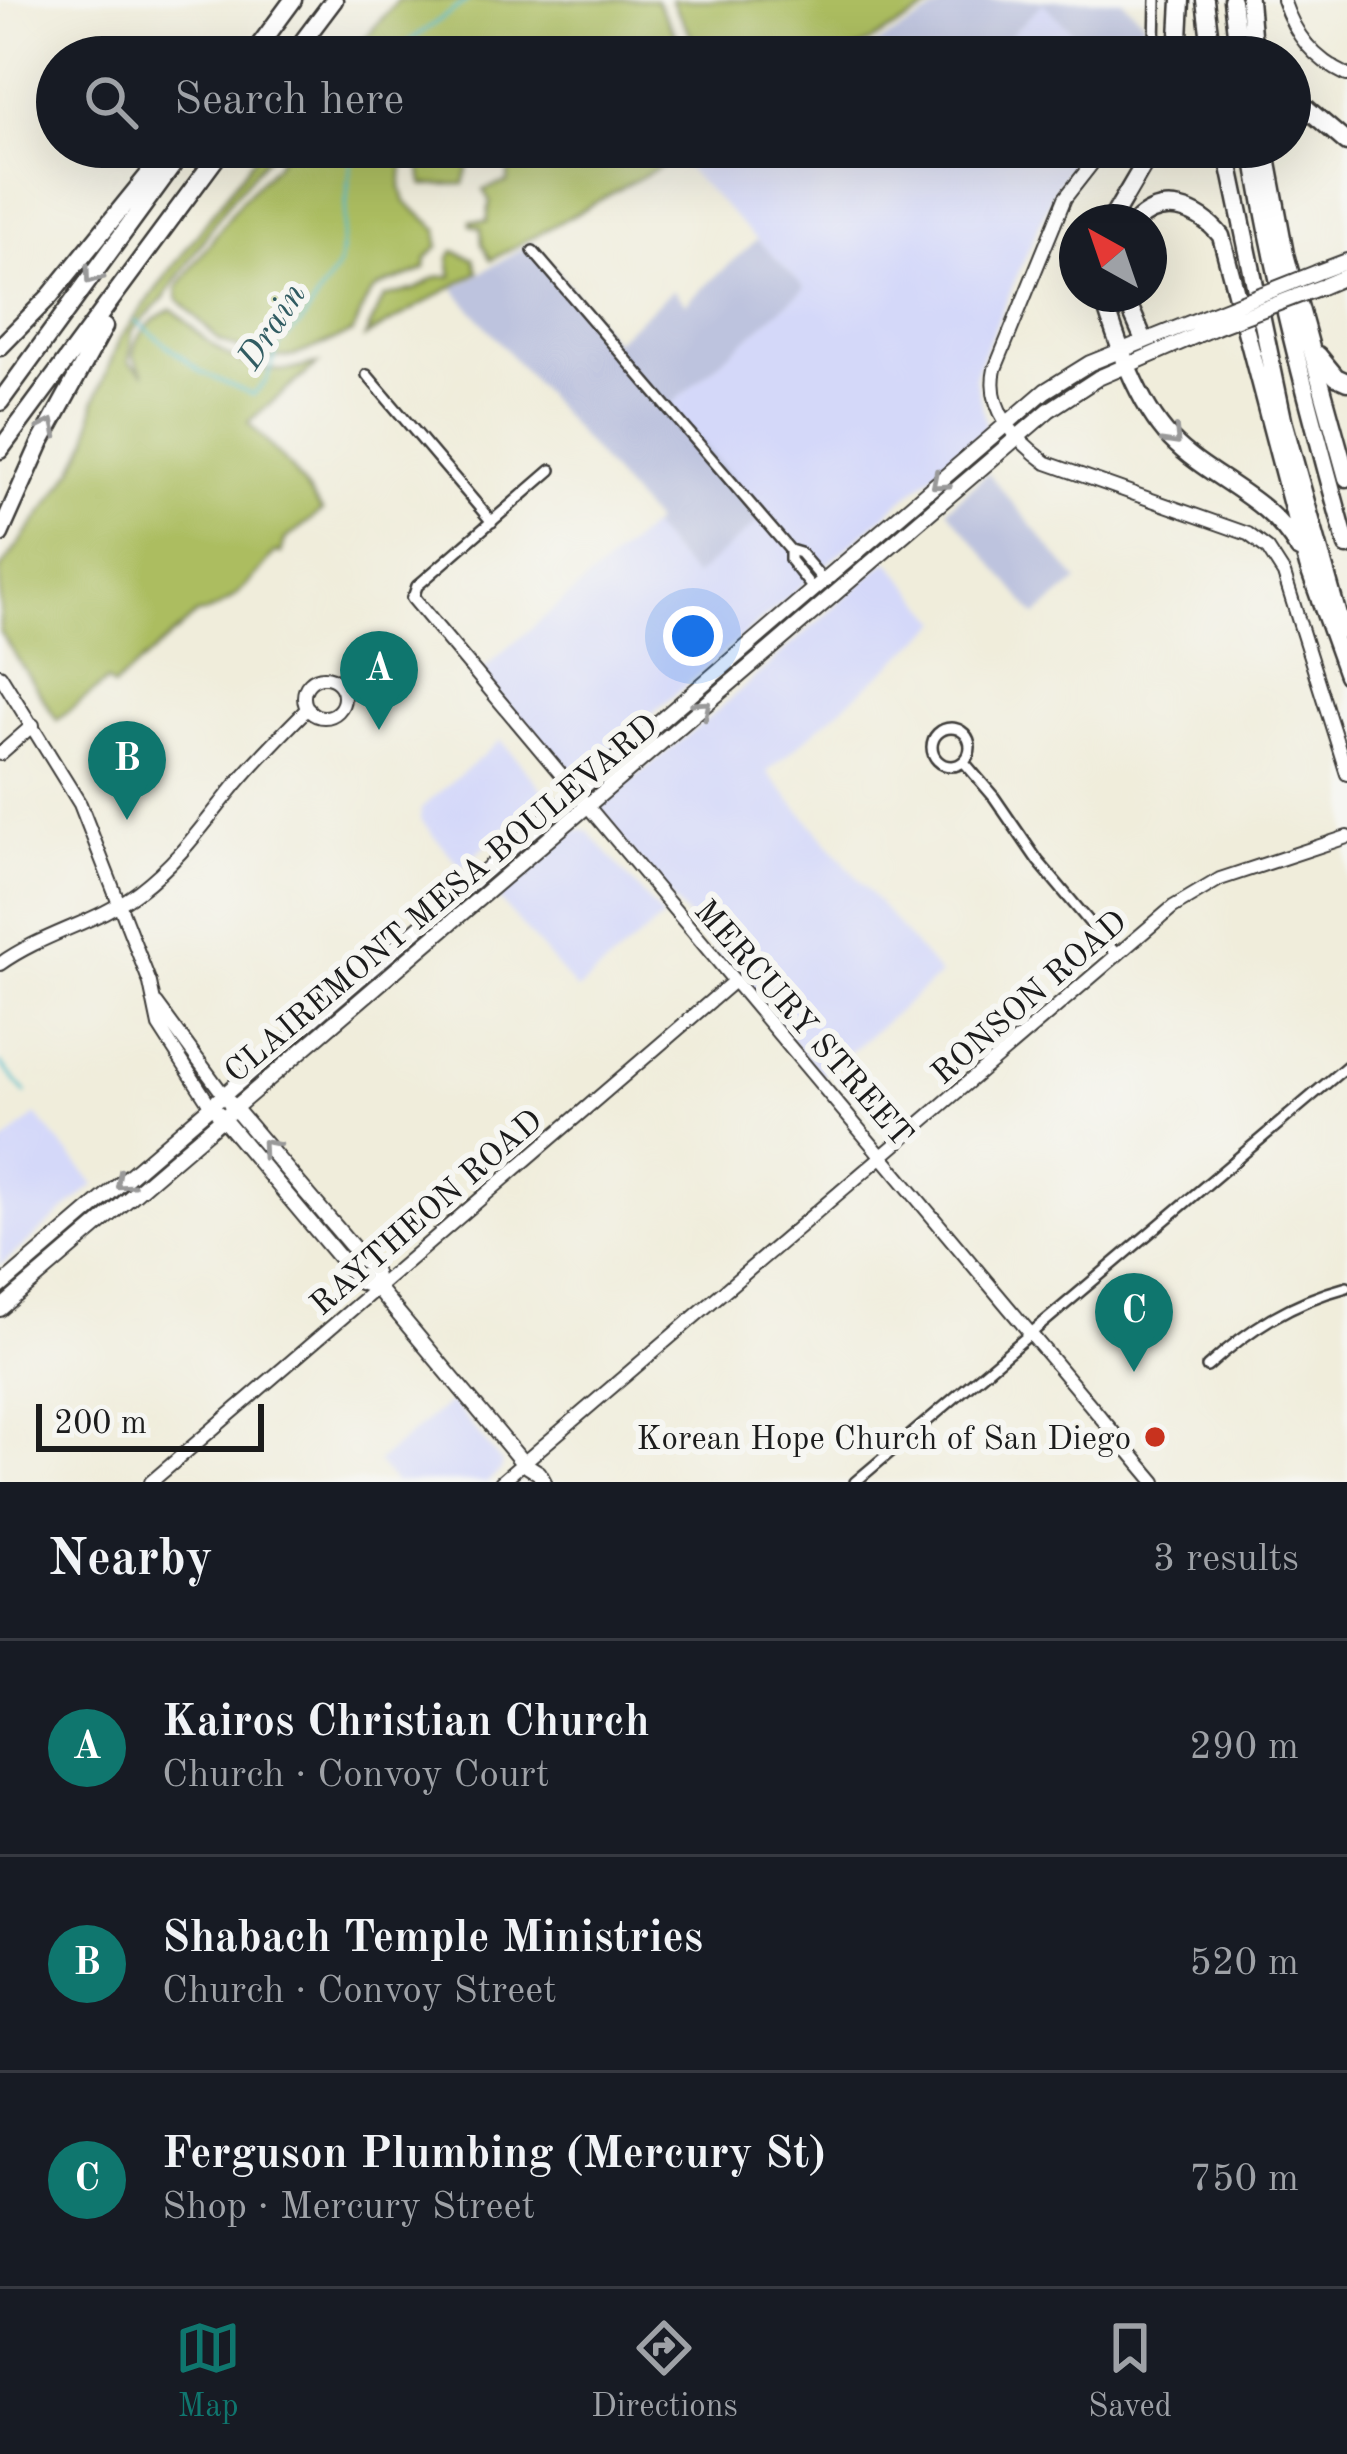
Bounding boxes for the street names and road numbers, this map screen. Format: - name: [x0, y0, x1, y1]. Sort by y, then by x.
- street label: CLAIREMONT MESA BOULEVARD: [220, 709, 665, 1090]
- street label: MERCURY STREET: [687, 895, 918, 1154]
- street label: RONSON ROAD: [927, 905, 1134, 1092]
- street label: RAYTHEON ROAD: [305, 1105, 549, 1323]

